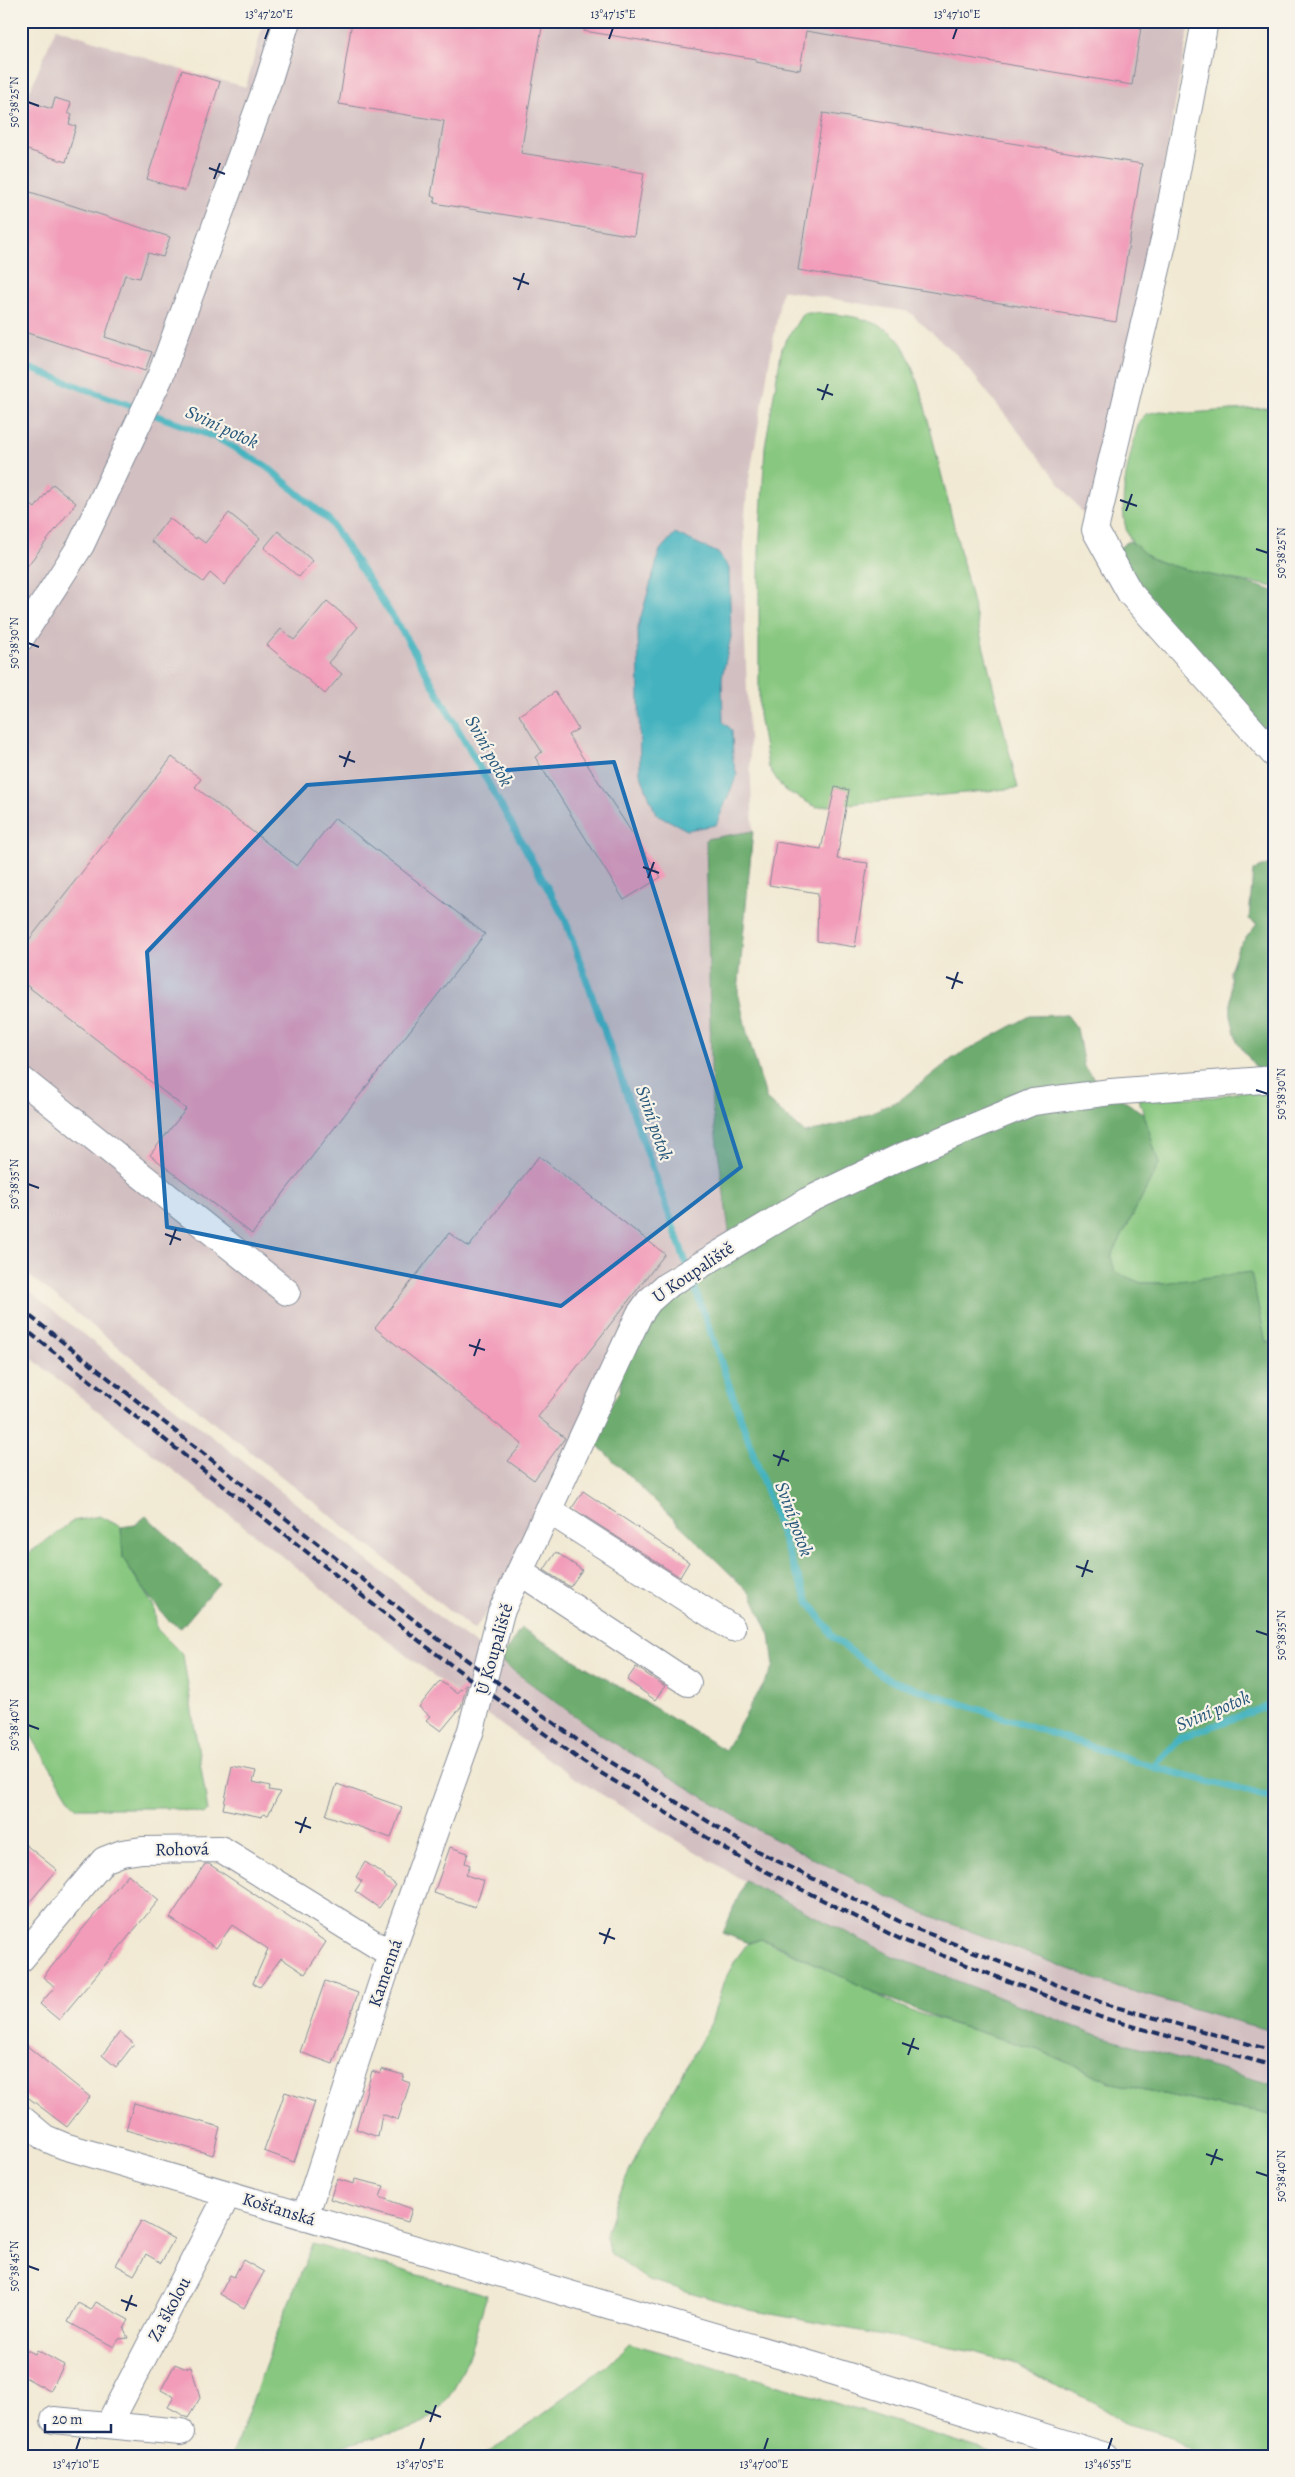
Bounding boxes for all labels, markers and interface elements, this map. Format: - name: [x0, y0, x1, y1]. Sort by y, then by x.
- text: 13°47'20"E: [245, 6, 293, 22]
- text: 13°47'15"E: [590, 6, 636, 22]
- text: 13°47'10"E: [934, 6, 980, 22]
- text: 50°38'25"N: [6, 76, 22, 128]
- water label: Sviní potok: [181, 399, 263, 455]
- text: 50°38'25"N: [1273, 527, 1289, 579]
- text: 50°38'30"N: [6, 617, 22, 669]
- water label: Sviní potok: [459, 711, 519, 791]
- text: 50°38'30"N: [1273, 1068, 1289, 1120]
- water label: Sviní potok: [629, 1082, 679, 1164]
- text: 50°38'35"N: [6, 1158, 22, 1209]
- street label: U Koupaliště: [647, 1236, 739, 1308]
- water label: Sviní potok: [768, 1478, 820, 1560]
- street label: U Koupaliště: [470, 1601, 518, 1697]
- text: 50°38'35"N: [1273, 1609, 1289, 1660]
- water label: Sviní potok: [1172, 1684, 1254, 1738]
- text: 50°38'40"N: [6, 1699, 22, 1751]
- street label: Rohová: [155, 1837, 210, 1861]
- street label: Kamenná: [362, 1935, 408, 2010]
- text: 50°38'40"N: [1273, 2150, 1289, 2202]
- street label: Košťanská: [239, 2186, 319, 2232]
- text: 50°38'45"N: [6, 2240, 22, 2291]
- street label: Za školou: [142, 2272, 196, 2346]
- scale bar: [45, 2402, 111, 2434]
- text: 20 m: [52, 2409, 83, 2429]
- text: 13°47'10"E: [53, 2456, 99, 2472]
- text: 13°47'05"E: [396, 2456, 444, 2472]
- text: 13°47'00"E: [740, 2456, 788, 2472]
- text: 13°46'55"E: [1085, 2456, 1131, 2472]

